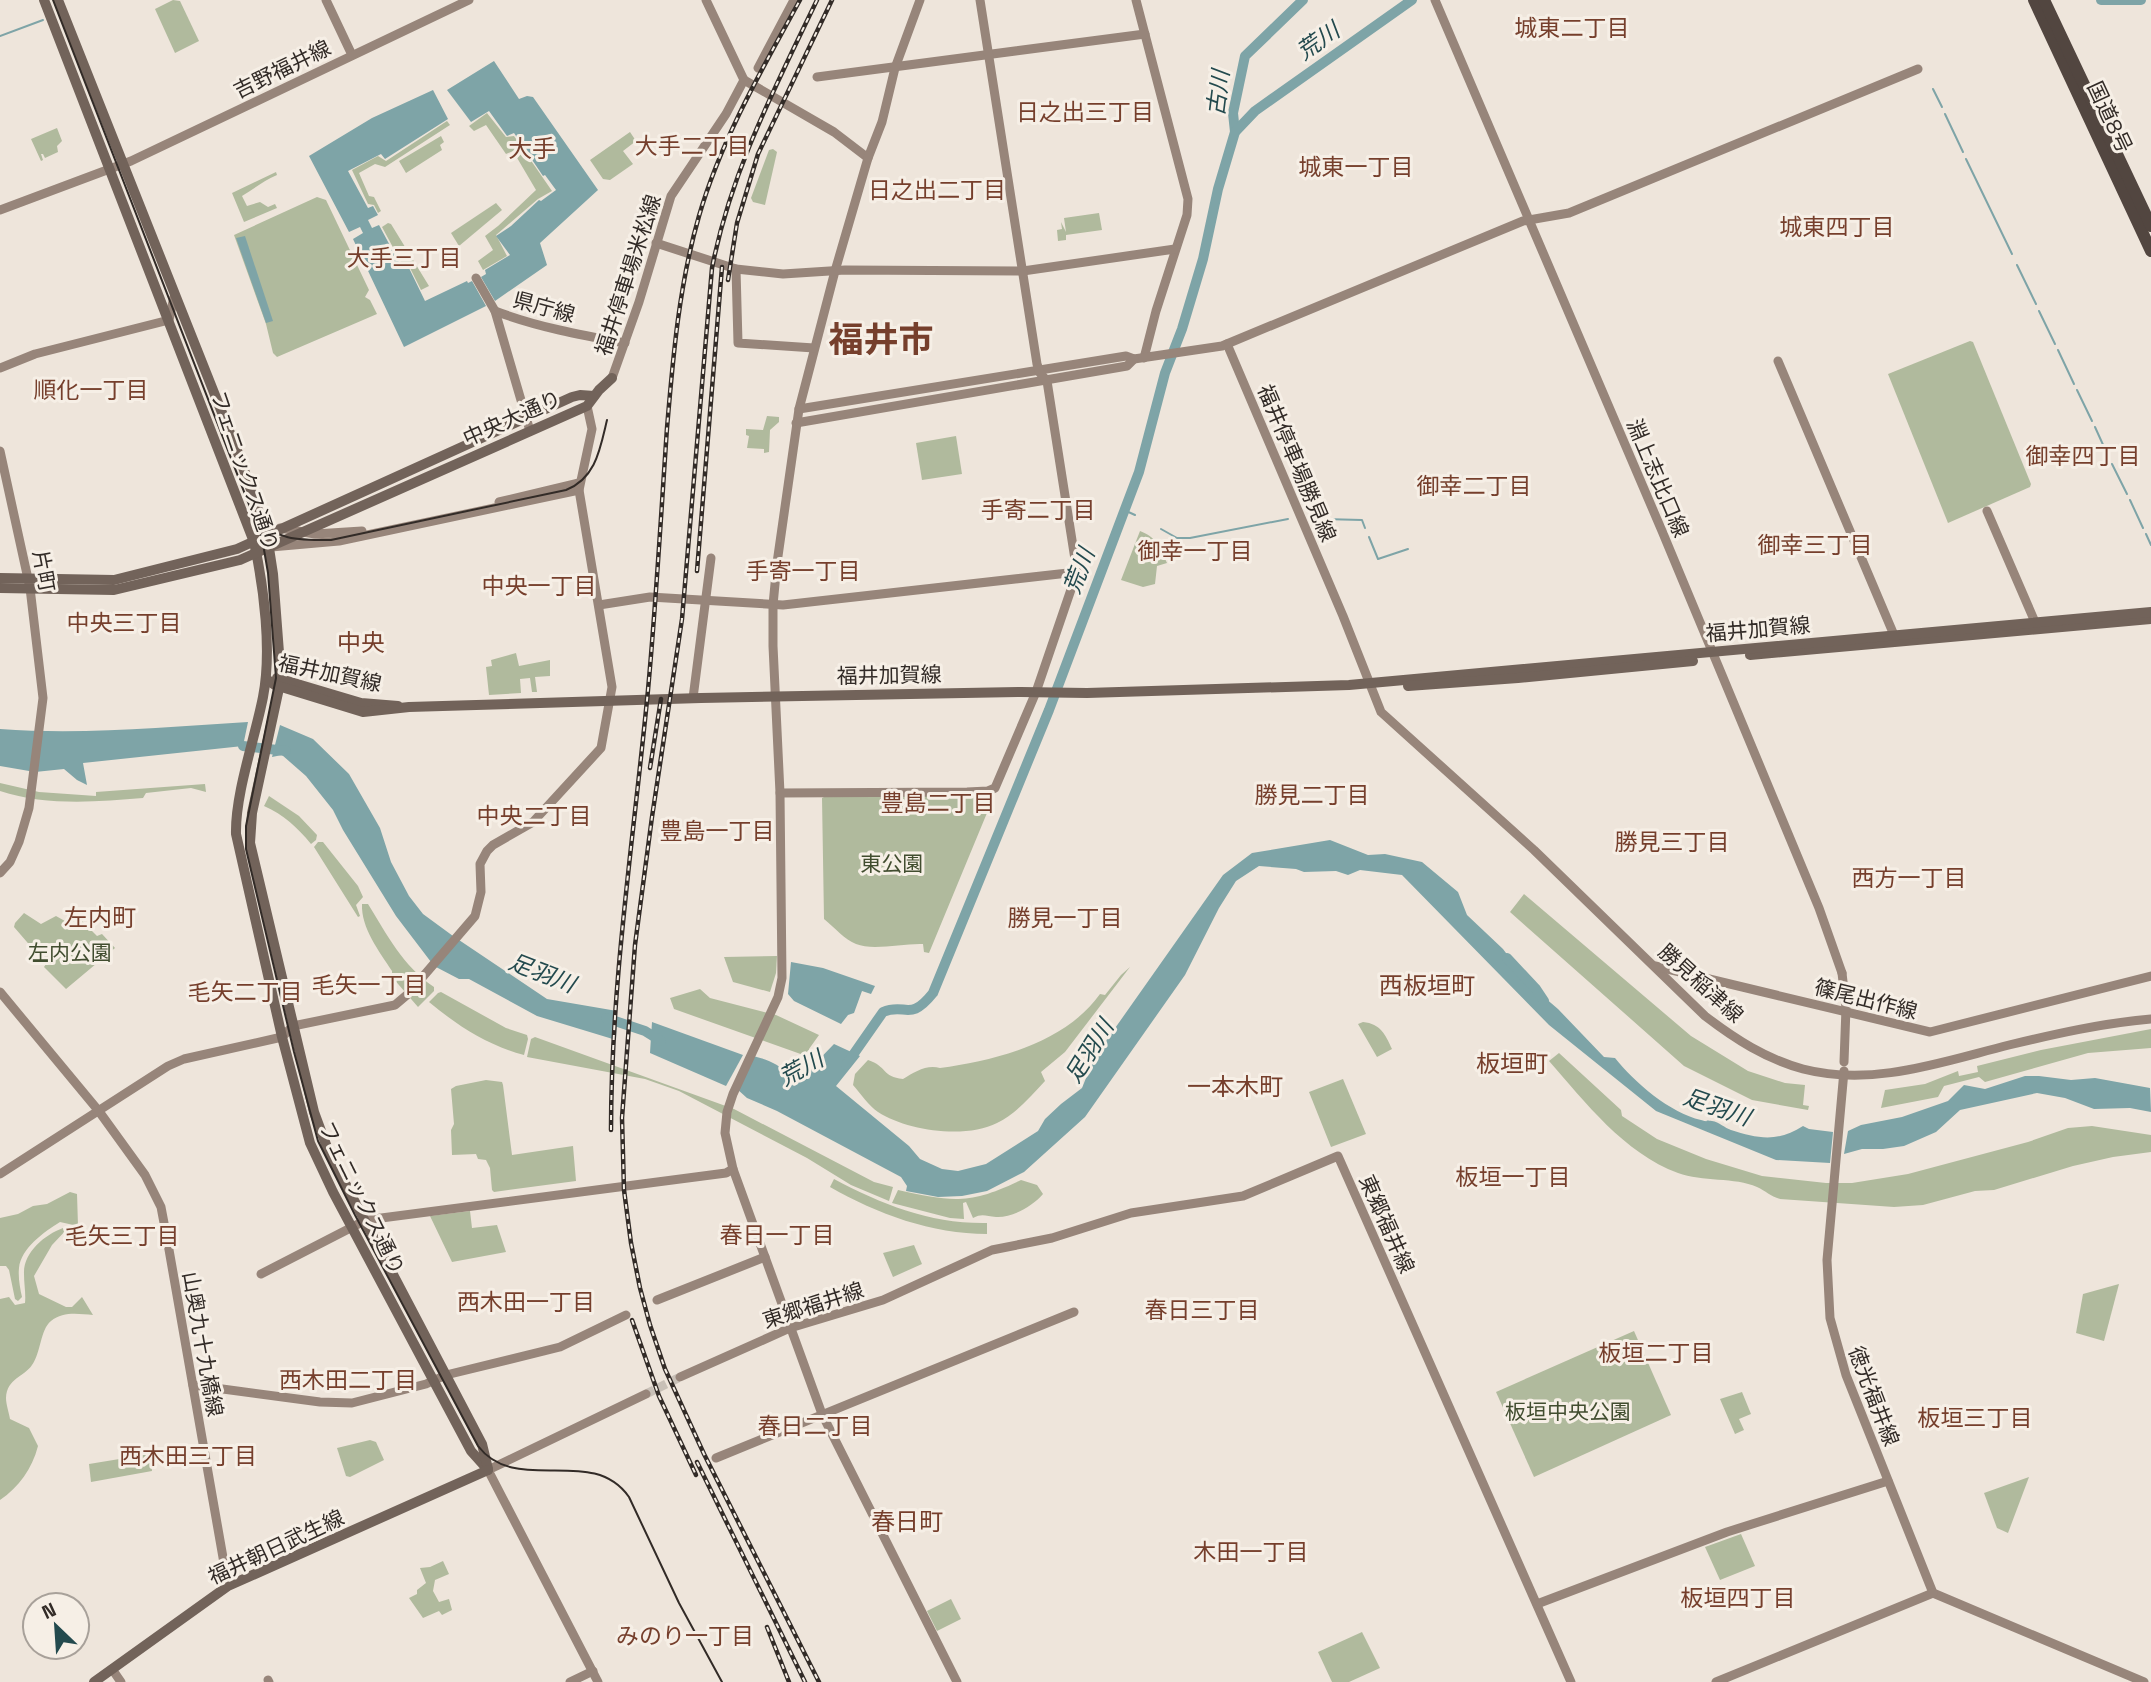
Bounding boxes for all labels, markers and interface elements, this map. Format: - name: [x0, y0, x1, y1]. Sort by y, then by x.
- district label: 城東二丁目: [1515, 13, 1630, 43]
- water label: 荒川: [1291, 14, 1348, 66]
- street label: 吉野福井線: [229, 34, 335, 104]
- water label: 古川: [1200, 65, 1236, 118]
- street label: 国道8号: [2082, 77, 2138, 157]
- district label: 日之出三丁目: [1016, 97, 1154, 127]
- district label: 大手二丁目: [635, 131, 750, 161]
- district label: 大手: [508, 133, 556, 164]
- district label: 城東一丁目: [1299, 152, 1414, 182]
- district label: 日之出二丁目: [868, 175, 1006, 205]
- street label: 福井停車場米松線: [589, 191, 667, 359]
- district label: 城東四丁目: [1780, 212, 1895, 242]
- district label: 大手三丁目: [347, 243, 462, 273]
- street label: 県庁線: [510, 286, 578, 328]
- district label: 福井市: [828, 318, 934, 362]
- district label: 順化一丁目: [34, 375, 149, 405]
- street label: 福井停車場勝見線: [1252, 380, 1342, 546]
- street label: 中央大通り: [459, 384, 565, 452]
- street label: フェニックス通り: [205, 387, 285, 555]
- street label: 淵上志比口線: [1621, 415, 1695, 541]
- district label: 御幸四丁目: [2026, 441, 2141, 471]
- district label: 御幸二丁目: [1417, 471, 1532, 501]
- district label: 手寄二丁目: [981, 495, 1096, 525]
- district label: 御幸三丁目: [1758, 530, 1873, 560]
- district label: 御幸一丁目: [1138, 536, 1253, 566]
- water label: 荒川: [1057, 541, 1102, 598]
- street label: 片町: [27, 548, 61, 594]
- district label: 手寄一丁目: [746, 556, 861, 586]
- district label: 中央一丁目: [482, 571, 597, 601]
- district label: 中央三丁目: [67, 608, 182, 638]
- street label: 福井加賀線: [1705, 611, 1811, 647]
- district label: 中央: [337, 627, 385, 658]
- street label: 福井加賀線: [276, 649, 384, 697]
- street label: 福井加賀線: [836, 661, 942, 689]
- district label: 勝見二丁目: [1255, 780, 1370, 810]
- district label: 豊島二丁目: [881, 788, 996, 818]
- district label: 中央二丁目: [477, 801, 592, 831]
- district label: 豊島一丁目: [660, 816, 775, 846]
- district label: 勝見三丁目: [1615, 827, 1730, 857]
- park label: 東公園: [861, 850, 924, 877]
- district label: 西方一丁目: [1852, 863, 1967, 893]
- district label: 左内町: [64, 902, 136, 933]
- district label: 勝見一丁目: [1008, 903, 1123, 933]
- street label: 勝見稲津線: [1653, 938, 1749, 1028]
- park label: 左内公園: [28, 939, 112, 966]
- water label: 足羽川: [504, 947, 582, 1000]
- district label: 毛矢一丁目: [312, 970, 427, 1000]
- district label: 西板垣町: [1379, 970, 1475, 1001]
- street label: 篠尾出作線: [1812, 973, 1920, 1025]
- district label: 毛矢二丁目: [188, 977, 303, 1007]
- water label: 足羽川: [1058, 1011, 1122, 1088]
- water label: 荒川: [774, 1042, 831, 1092]
- district label: 板垣町: [1476, 1048, 1548, 1079]
- district label: 一本木町: [1187, 1071, 1283, 1102]
- water label: 足羽川: [1679, 1082, 1757, 1133]
- street label: フェニックス通り: [313, 1117, 411, 1279]
- district label: 板垣一丁目: [1456, 1162, 1571, 1192]
- street label: 東郷福井線: [1353, 1171, 1421, 1277]
- district label: 春日一丁目: [720, 1220, 835, 1250]
- district label: 毛矢三丁目: [65, 1221, 180, 1251]
- street label: 山奥九十九橋線: [177, 1269, 229, 1419]
- street label: 東郷福井線: [759, 1276, 867, 1334]
- district label: 西木田一丁目: [457, 1287, 595, 1317]
- district label: 春日三丁目: [1145, 1295, 1260, 1325]
- district label: 板垣二丁目: [1599, 1338, 1714, 1368]
- street label: 徳光福井線: [1843, 1342, 1905, 1450]
- district label: 西木田二丁目: [279, 1365, 417, 1395]
- park label: 板垣中央公園: [1505, 1398, 1631, 1425]
- district label: 板垣三丁目: [1918, 1403, 2033, 1433]
- district label: 春日二丁目: [758, 1411, 873, 1441]
- district label: 西木田三丁目: [119, 1441, 257, 1471]
- street label: 福井朝日武生線: [204, 1504, 348, 1590]
- district label: 春日町: [871, 1506, 943, 1537]
- district label: 木田一丁目: [1194, 1537, 1309, 1567]
- district label: 板垣四丁目: [1681, 1583, 1796, 1613]
- north arrow: [21, 1591, 91, 1661]
- text: N: [38, 1597, 60, 1625]
- district label: みのり一丁目: [616, 1621, 754, 1651]

